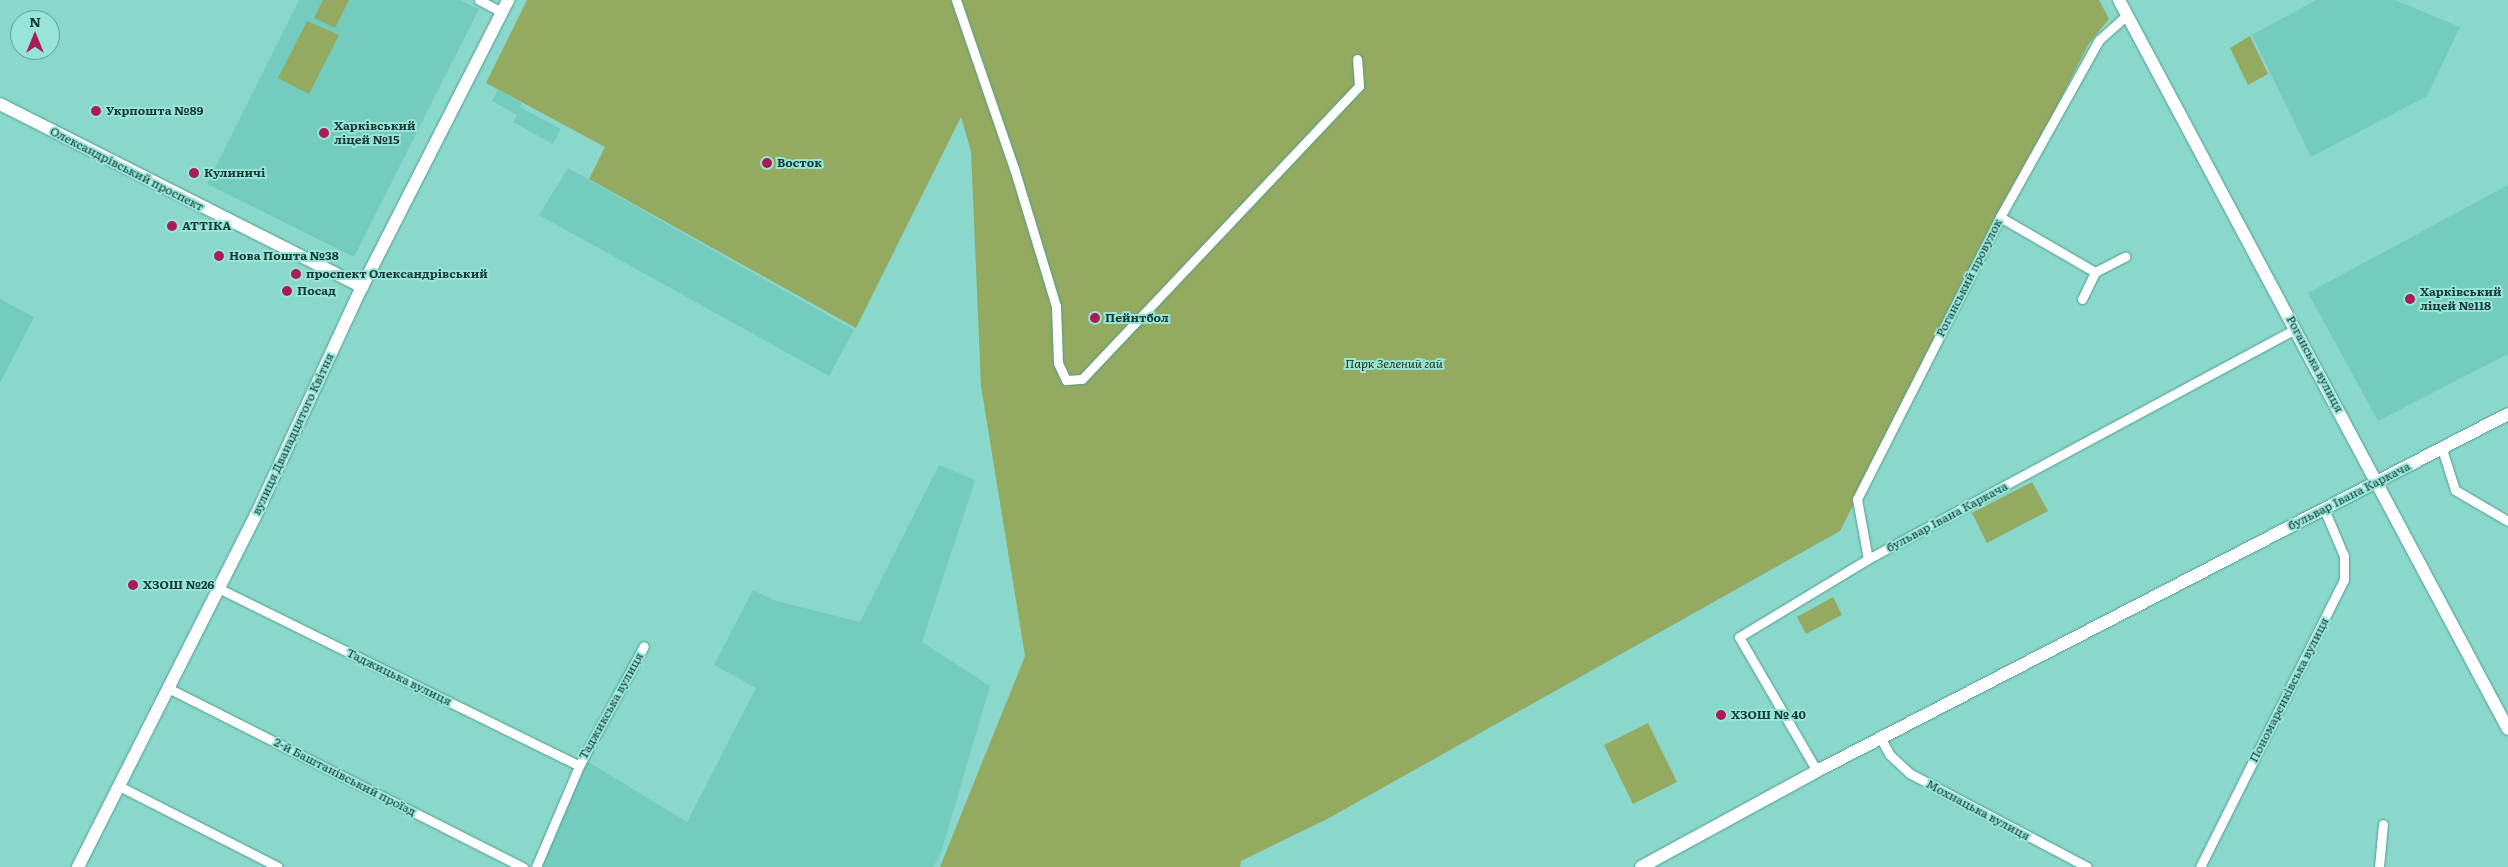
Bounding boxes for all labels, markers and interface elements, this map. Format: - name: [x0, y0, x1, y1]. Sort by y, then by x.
- north arrow: [10, 10, 60, 60]
- text: N: [29, 11, 41, 31]
- place label: Укрпошта №89: [106, 104, 203, 118]
- marker: Укрпошта №89: [90, 105, 102, 117]
- place label: Харківський ліцей №15: [334, 119, 416, 147]
- street label: Олександрівський проспект: [48, 124, 206, 214]
- marker: Харківський ліцей №15: [318, 127, 330, 139]
- place label: Восток: [777, 156, 822, 170]
- marker: Восток: [761, 157, 773, 169]
- place label: Кулиничі: [204, 166, 265, 180]
- marker: Кулиничі: [188, 167, 200, 179]
- street label: Роганський провулок: [1933, 217, 2005, 339]
- place label: АТТІКА: [182, 219, 231, 233]
- marker: АТТІКА: [166, 220, 178, 232]
- place label: Нова Пошта №38: [229, 249, 339, 263]
- marker: Нова Пошта №38: [213, 250, 225, 262]
- place label: проспект Олександрівський: [306, 267, 488, 281]
- marker: проспект Олександрівський: [290, 268, 302, 280]
- place label: Посад: [297, 284, 336, 298]
- marker: Посад: [281, 285, 293, 297]
- place label: Харківський ліцей №118: [2420, 285, 2502, 313]
- marker: Харківський ліцей №118: [2404, 293, 2416, 305]
- place label: Пейнтбол: [1105, 311, 1169, 325]
- marker: Пейнтбол: [1089, 312, 1101, 324]
- street label: Роганська вулиця: [2283, 313, 2347, 415]
- street label: вулиця Дванадцятого Квітня: [249, 351, 337, 517]
- park label: Парк Зелений гай: [1345, 357, 1443, 371]
- street label: бульвар Івана Каркача: [2285, 459, 2413, 533]
- street label: бульвар Івана Каркача: [1884, 479, 2010, 555]
- place label: ХЗОШ №26: [143, 578, 214, 592]
- marker: ХЗОШ №26: [127, 579, 139, 591]
- street label: Пономаренківська вулиця: [2246, 615, 2332, 765]
- street label: Таджицька вулиця: [344, 645, 454, 709]
- street label: Таджикська вулиця: [576, 650, 646, 762]
- place label: ХЗОШ № 40: [1731, 708, 1806, 722]
- marker: ХЗОШ № 40: [1715, 709, 1727, 721]
- street label: 2-й Баштанівський проїзд: [272, 735, 418, 819]
- street label: Мохнацька вулиця: [1924, 777, 2032, 843]

